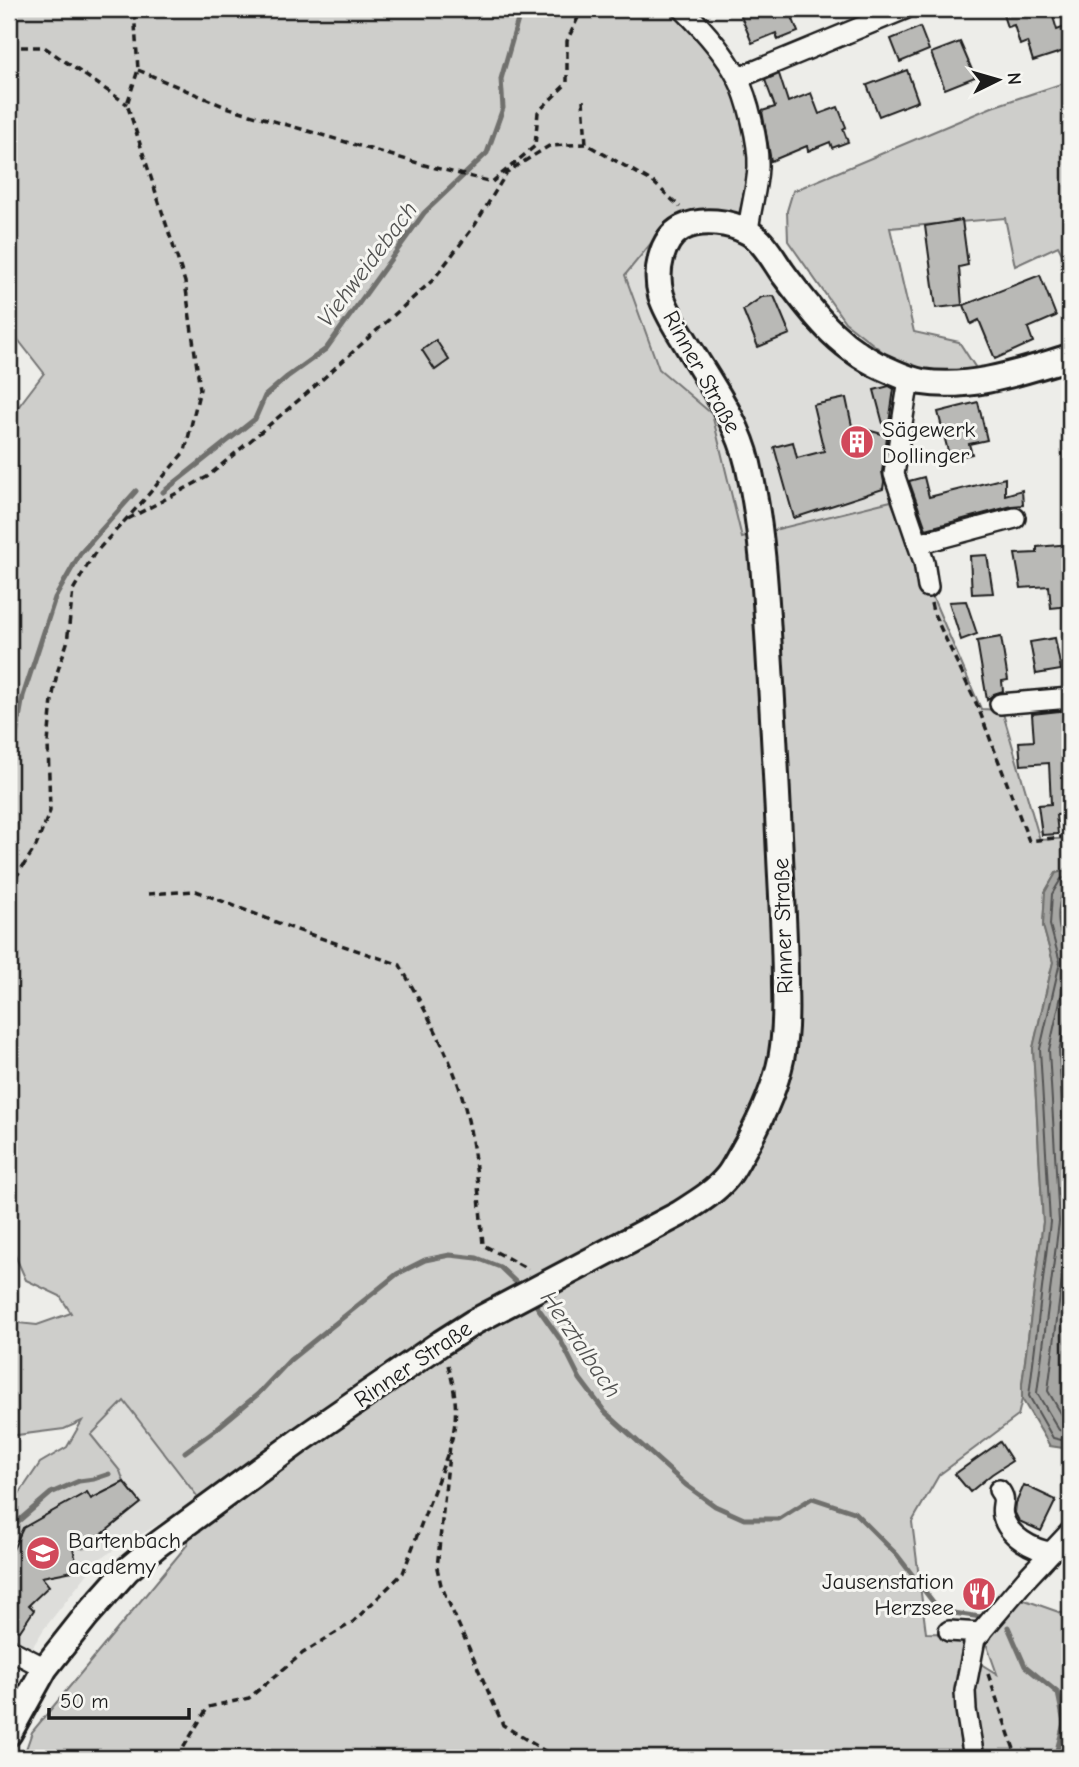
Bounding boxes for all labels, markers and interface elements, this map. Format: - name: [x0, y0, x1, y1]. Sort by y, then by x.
- north arrow: [964, 46, 1034, 116]
- text: N: [1002, 71, 1025, 86]
- water label: Viehweidebach: [311, 196, 423, 332]
- street label: Rinner Straße: [657, 306, 747, 438]
- place label: Sägewerk Dollinger: [882, 416, 975, 469]
- building icon: Sägewerk Dollinger: [838, 423, 876, 461]
- street label: Rinner Straße: [767, 857, 799, 995]
- water label: Herztalbach: [535, 1285, 627, 1403]
- street label: Rinner Straße: [349, 1315, 477, 1413]
- place label: Bartenbach academy: [68, 1527, 181, 1580]
- school or university icon: Bartenbach academy: [24, 1534, 62, 1572]
- place label: Jausenstation Herzsee: [822, 1568, 954, 1621]
- restaurant icon: Jausenstation Herzsee: [960, 1575, 998, 1613]
- scale bar: [49, 1676, 189, 1720]
- text: 50 m: [60, 1689, 109, 1713]

